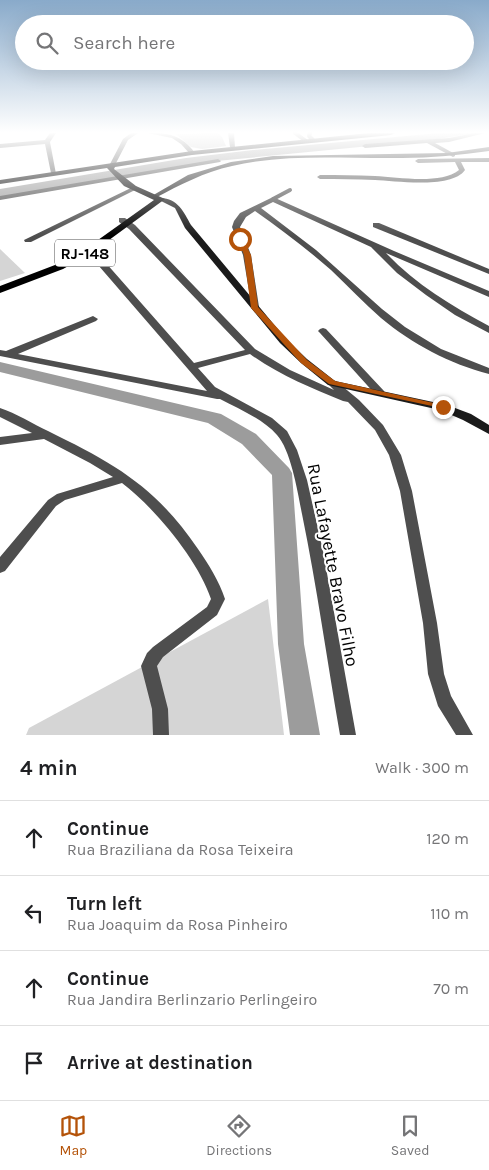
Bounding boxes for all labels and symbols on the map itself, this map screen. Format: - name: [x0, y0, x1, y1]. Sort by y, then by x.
- route start: [229, 228, 252, 251]
- road number: RJ-148: [55, 240, 115, 266]
- route end: [432, 396, 455, 419]
- street label: Rua Lafayette Bravo Filho: [303, 462, 363, 668]

